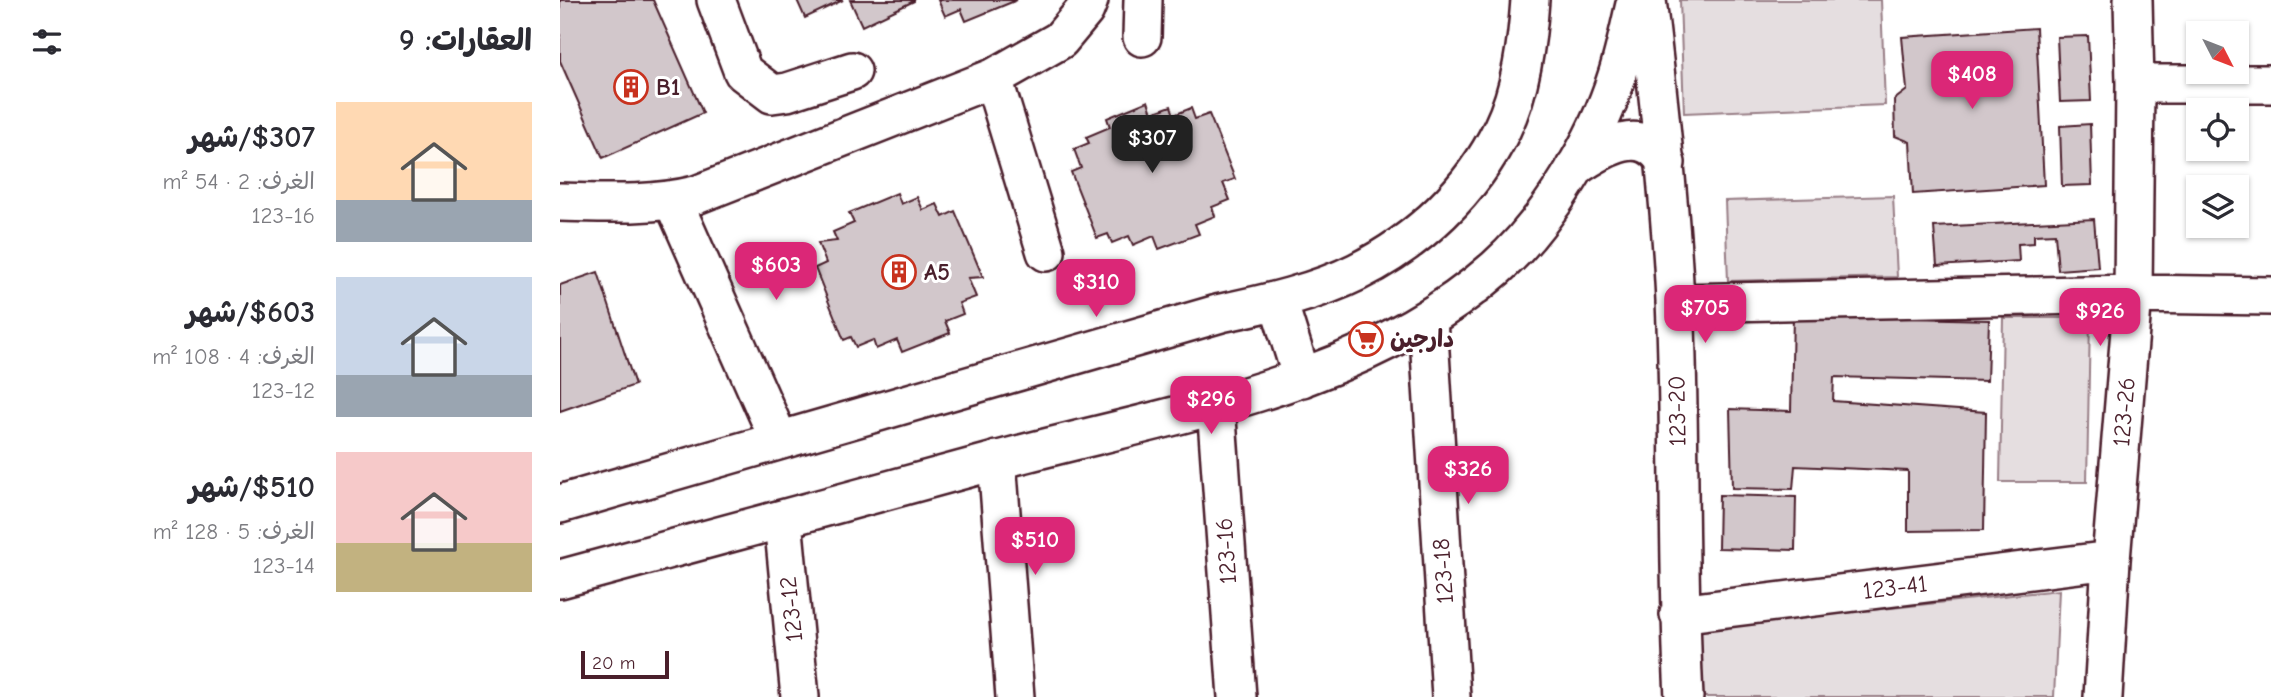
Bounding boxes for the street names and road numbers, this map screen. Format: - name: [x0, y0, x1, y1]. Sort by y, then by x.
- street label: 123-20: [1662, 375, 1692, 447]
- street label: 123-26: [2107, 376, 2141, 448]
- street label: 123-16: [1210, 517, 1242, 585]
- street label: 123-18: [1427, 537, 1459, 605]
- street label: 123-41: [1861, 569, 1929, 605]
- street label: 123-12: [774, 575, 808, 643]

